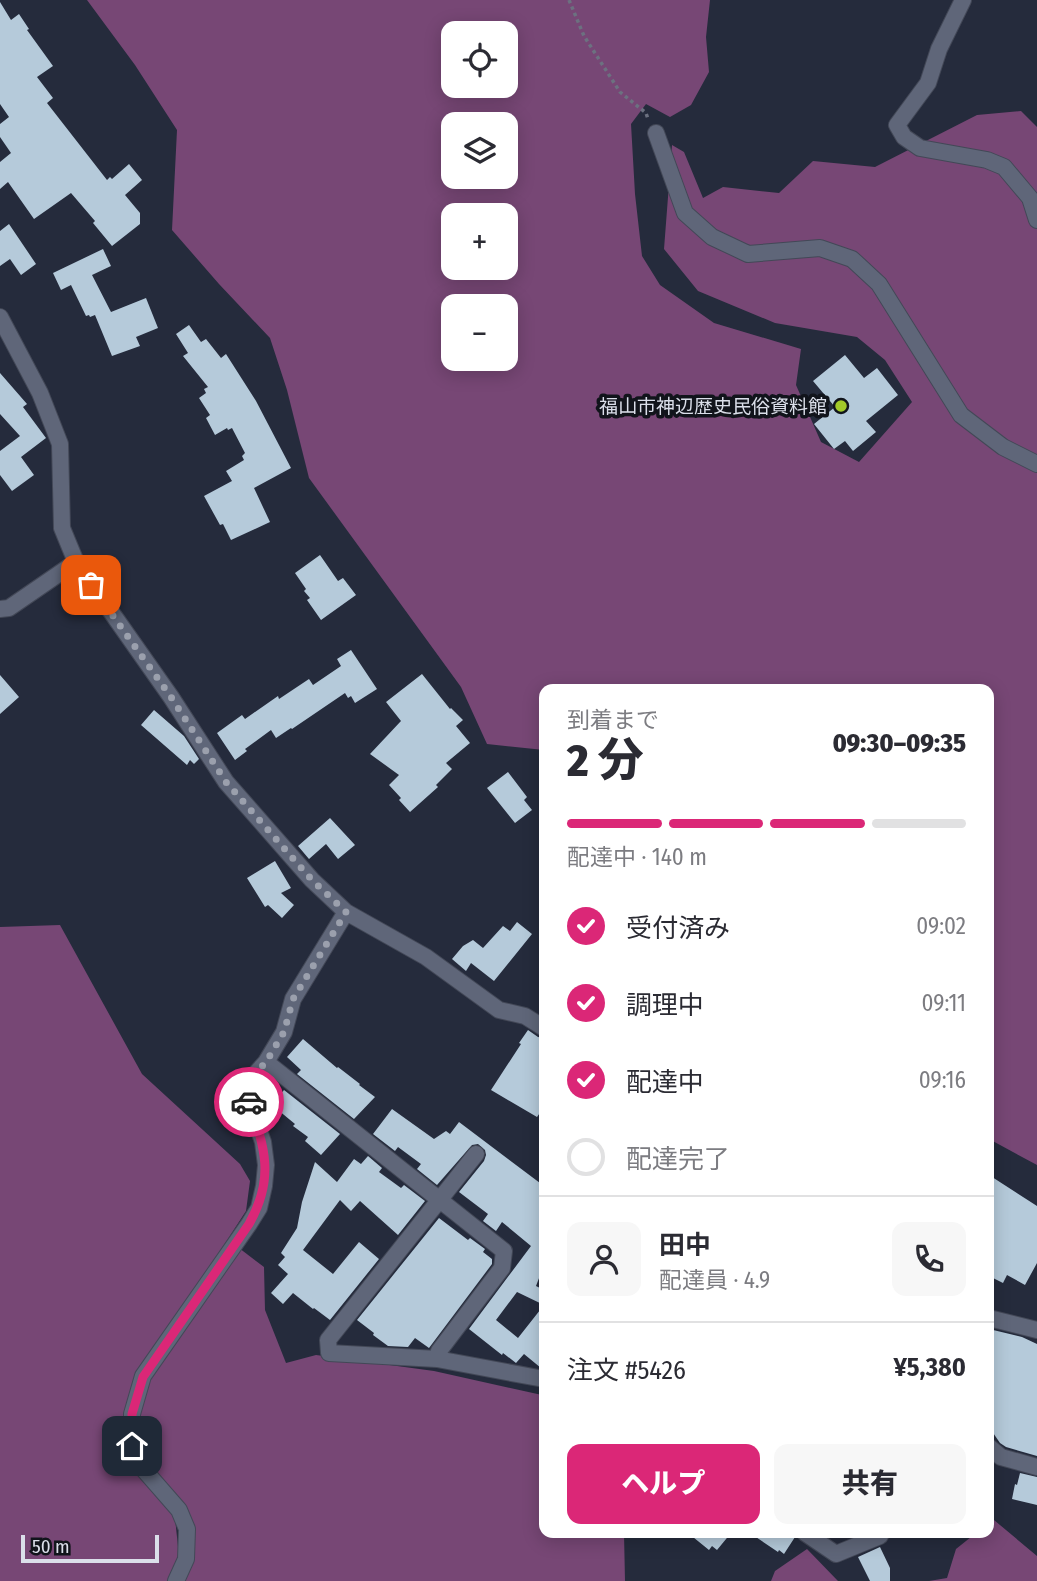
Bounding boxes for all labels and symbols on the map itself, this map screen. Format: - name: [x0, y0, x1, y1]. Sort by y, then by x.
- place label: 福山市神辺歴史民俗資料館: [599, 395, 827, 418]
- marker: 福山市神辺歴史民俗資料館: [833, 398, 849, 414]
- pin: [61, 555, 121, 615]
- courier: [214, 1067, 284, 1137]
- pin: [102, 1416, 162, 1476]
- scale bar: [21, 1532, 159, 1564]

